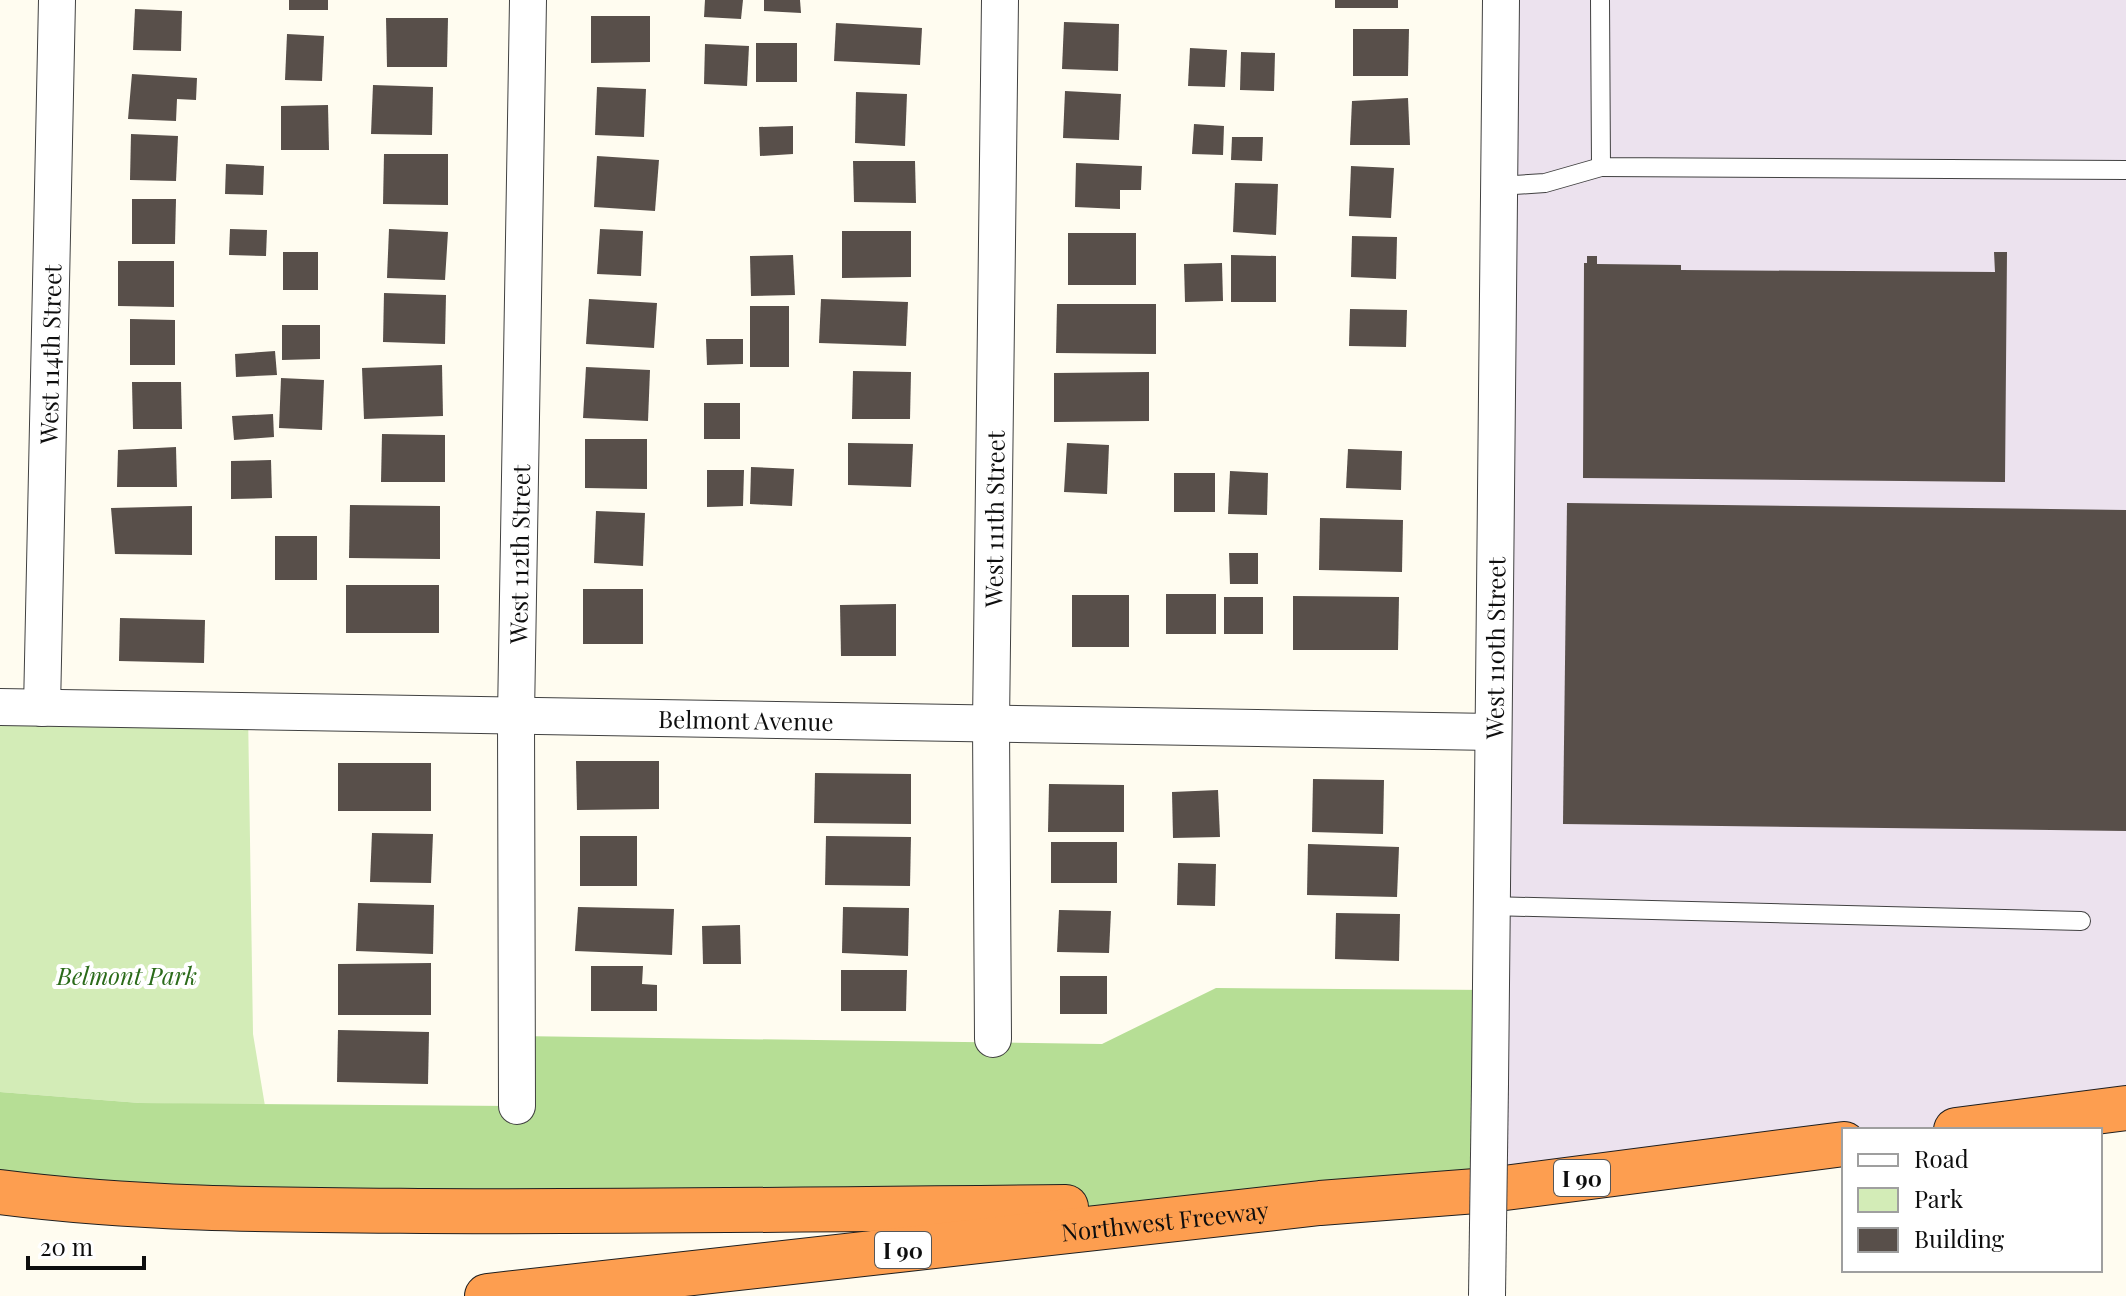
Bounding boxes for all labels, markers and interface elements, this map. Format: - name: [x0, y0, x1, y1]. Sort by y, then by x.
- street label: West 114th Street: [32, 263, 67, 445]
- street label: West 111th Street: [976, 430, 1011, 609]
- street label: West 112th Street: [501, 464, 536, 645]
- street label: West 110th Street: [1477, 556, 1511, 740]
- street label: Belmont Avenue: [658, 702, 834, 737]
- park label: Belmont Park: [56, 959, 197, 991]
- legend: [1842, 1128, 2102, 1272]
- text: Road: [1914, 1142, 1969, 1174]
- road number: I 90: [1554, 1160, 1610, 1196]
- text: Park: [1914, 1182, 1964, 1214]
- street label: Northwest Freeway: [1059, 1193, 1270, 1248]
- scale bar: [28, 1220, 144, 1270]
- text: Building: [1914, 1222, 2005, 1254]
- text: 20 m: [40, 1230, 93, 1262]
- road number: I 90: [875, 1232, 931, 1268]

